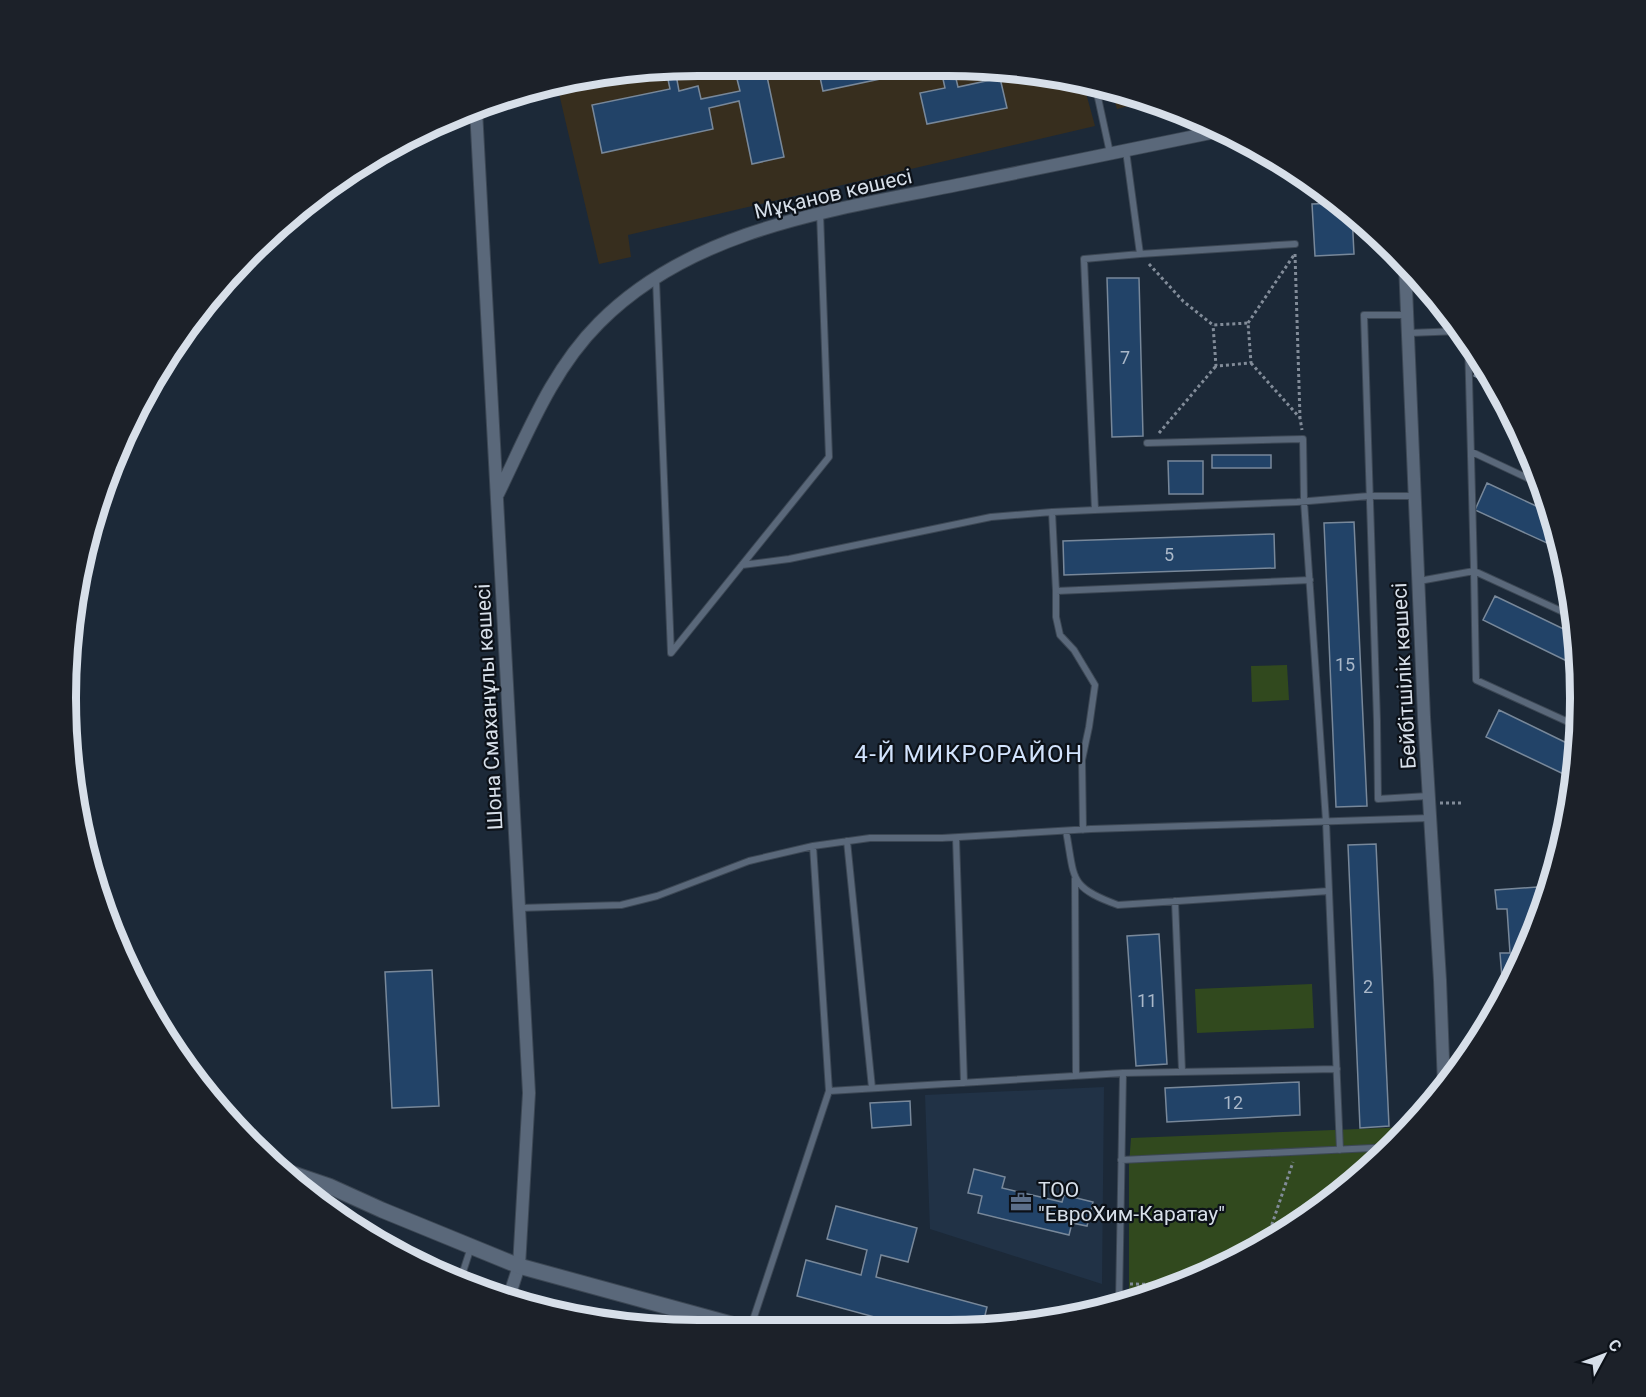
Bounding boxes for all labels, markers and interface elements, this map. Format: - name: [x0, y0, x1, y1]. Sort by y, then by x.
- street label: Мұқанов көшесі: [752, 164, 914, 224]
- house number: 7: [1120, 347, 1130, 368]
- house number: 5: [1164, 544, 1174, 565]
- street label: Бейбітшілік көшесі: [1387, 582, 1421, 770]
- street label: Шона Смаханұлы көшесі: [471, 583, 507, 831]
- house number: 15: [1335, 654, 1355, 675]
- district label: 4-Й МИКРОРАЙОН: [854, 740, 1084, 768]
- house number: 2: [1363, 976, 1373, 997]
- house number: 11: [1137, 990, 1157, 1011]
- house number: 12: [1223, 1092, 1243, 1113]
- place label: ТОО "ЕвроХим-Каратау": [1038, 1178, 1225, 1226]
- office icon: ТОО "ЕвроХим-Каратау": [1009, 1190, 1033, 1214]
- north arrow: [1574, 1325, 1634, 1385]
- text: С: [1604, 1335, 1626, 1356]

